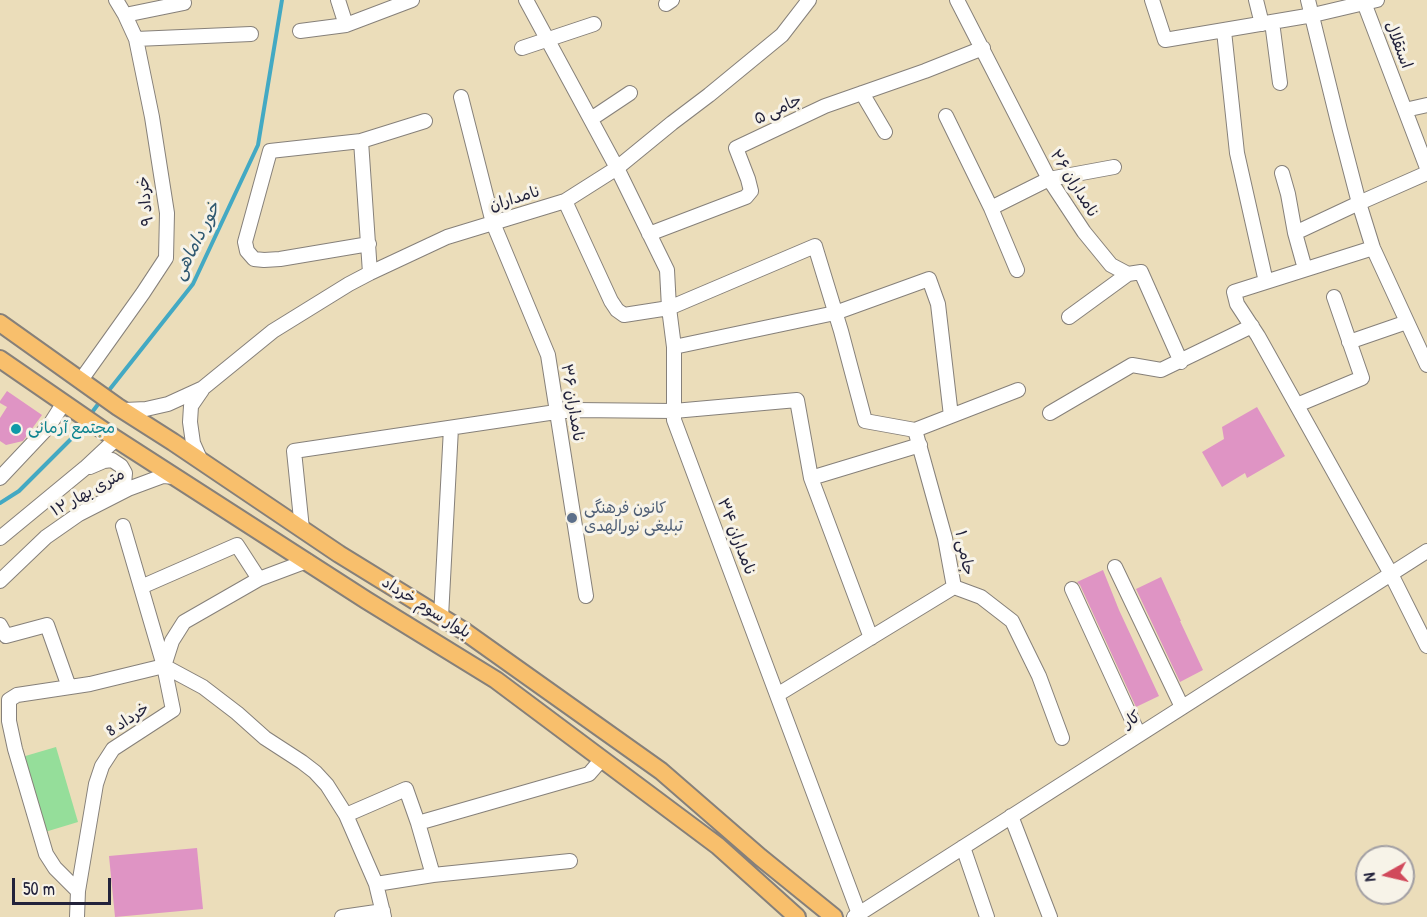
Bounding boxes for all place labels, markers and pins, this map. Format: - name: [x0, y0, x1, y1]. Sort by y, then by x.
- place label: مجتمع آرمانی: [28, 419, 115, 439]
- marker: مجتمع آرمانی: [9, 422, 23, 436]
- place label: کانون فرهنگی تبلیغی نورالهدی: [584, 499, 683, 537]
- marker: کانون فرهنگی تبلیغی نورالهدی: [565, 511, 579, 525]

